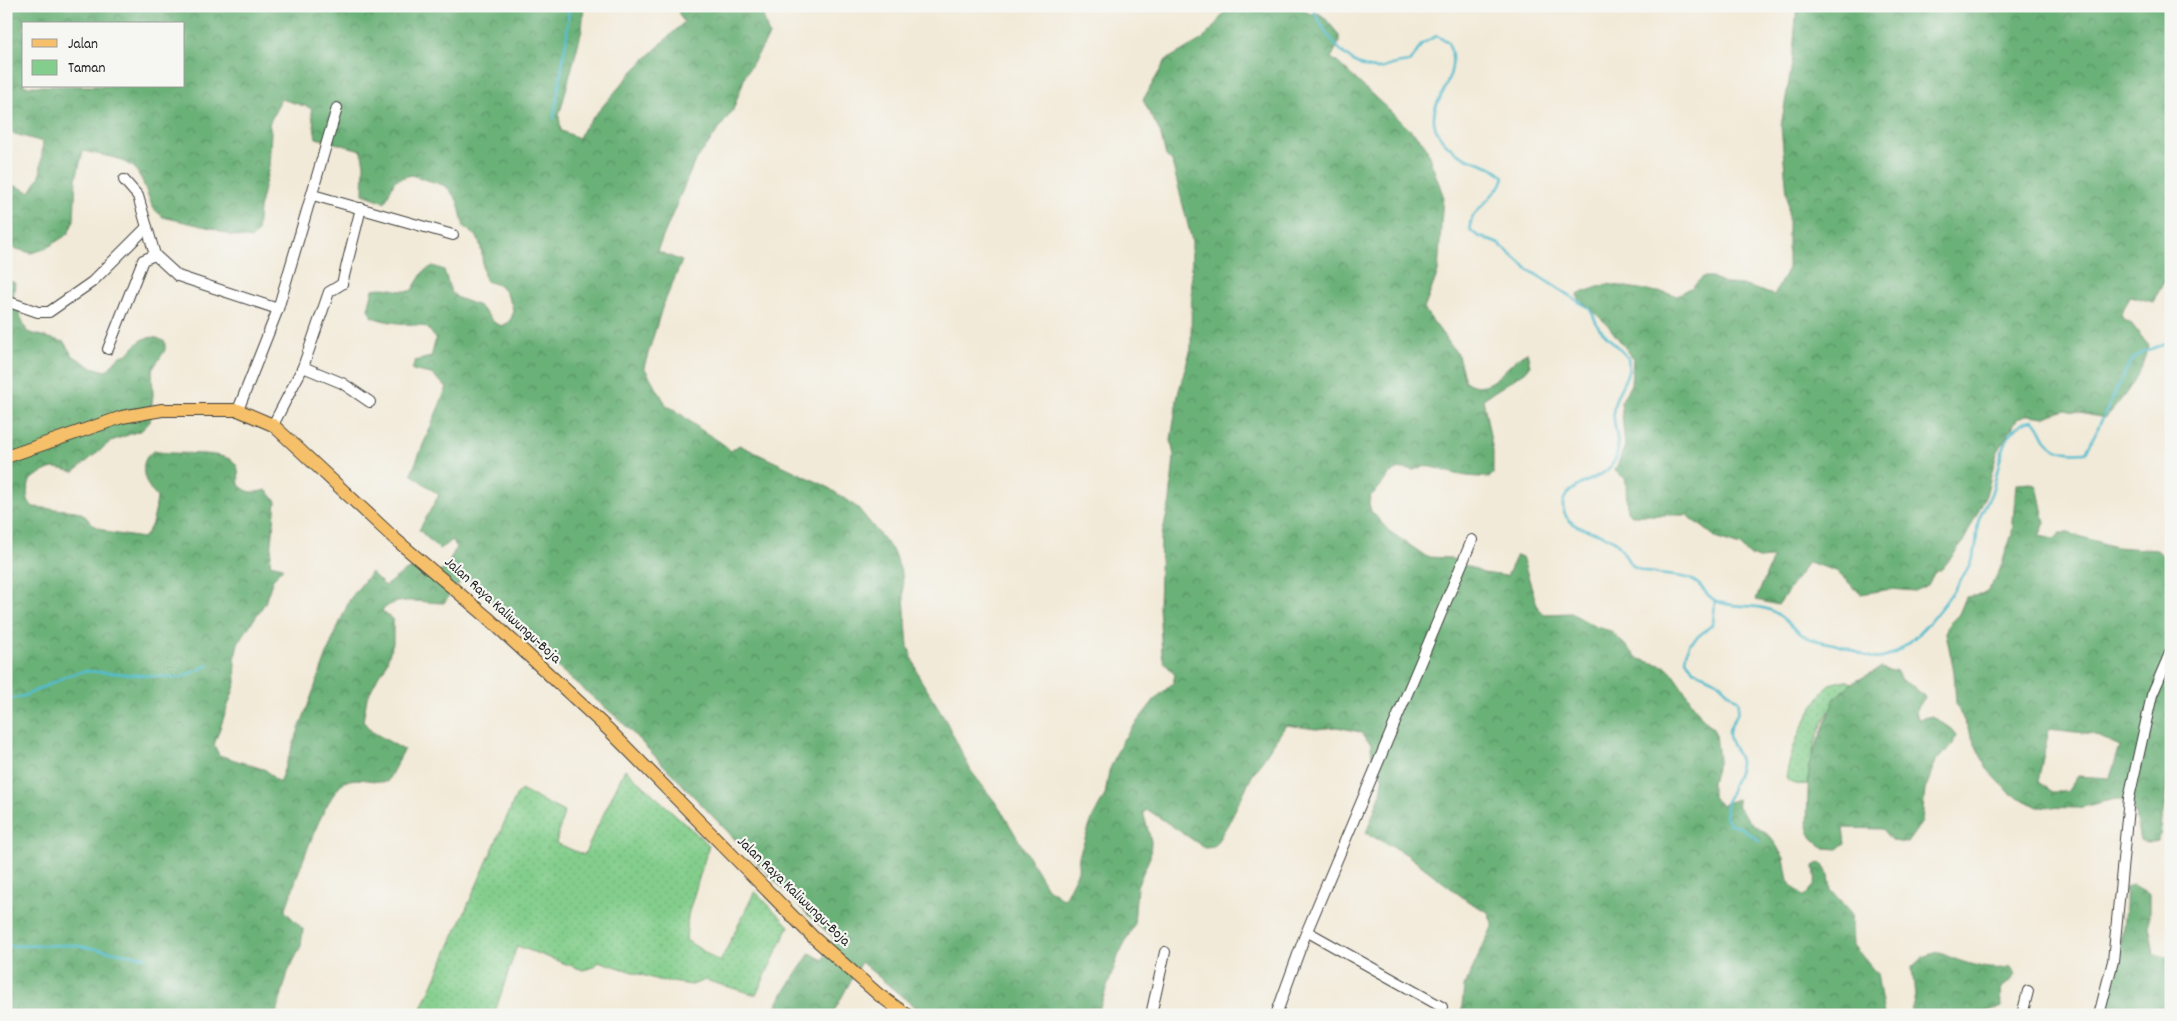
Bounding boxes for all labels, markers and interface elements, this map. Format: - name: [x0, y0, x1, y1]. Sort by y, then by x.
- legend: [22, 22, 185, 88]
- text: Jalan: [68, 34, 98, 56]
- text: Taman: [68, 58, 105, 80]
- street label: Jalan Raya Kaliwungu-Boja: [439, 552, 566, 670]
- street label: Jalan Raya Kaliwungu-Boja: [731, 832, 855, 953]

